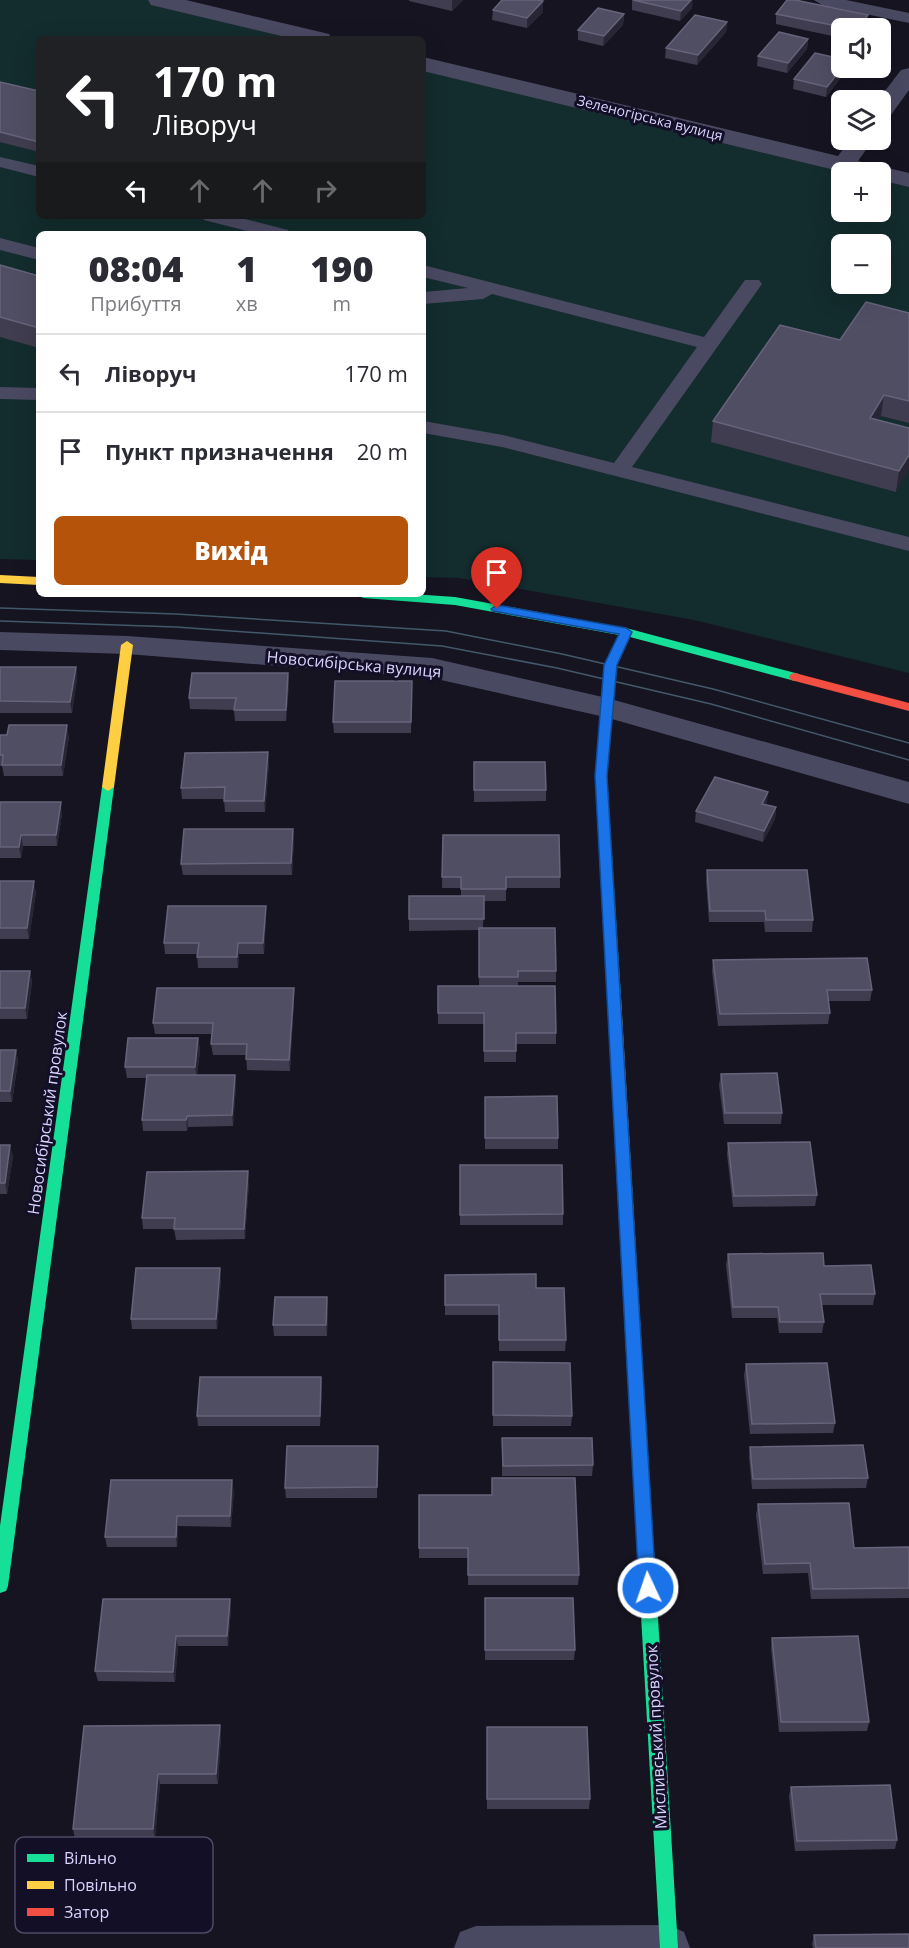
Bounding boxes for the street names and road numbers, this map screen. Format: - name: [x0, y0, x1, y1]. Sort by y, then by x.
- street label: Зеленогірська вулиця: [575, 90, 725, 145]
- street label: Новосибірська вулиця: [266, 645, 442, 683]
- street label: Новосибірський провулок: [22, 1009, 72, 1216]
- street label: Мисливський провулок: [640, 1644, 672, 1830]

